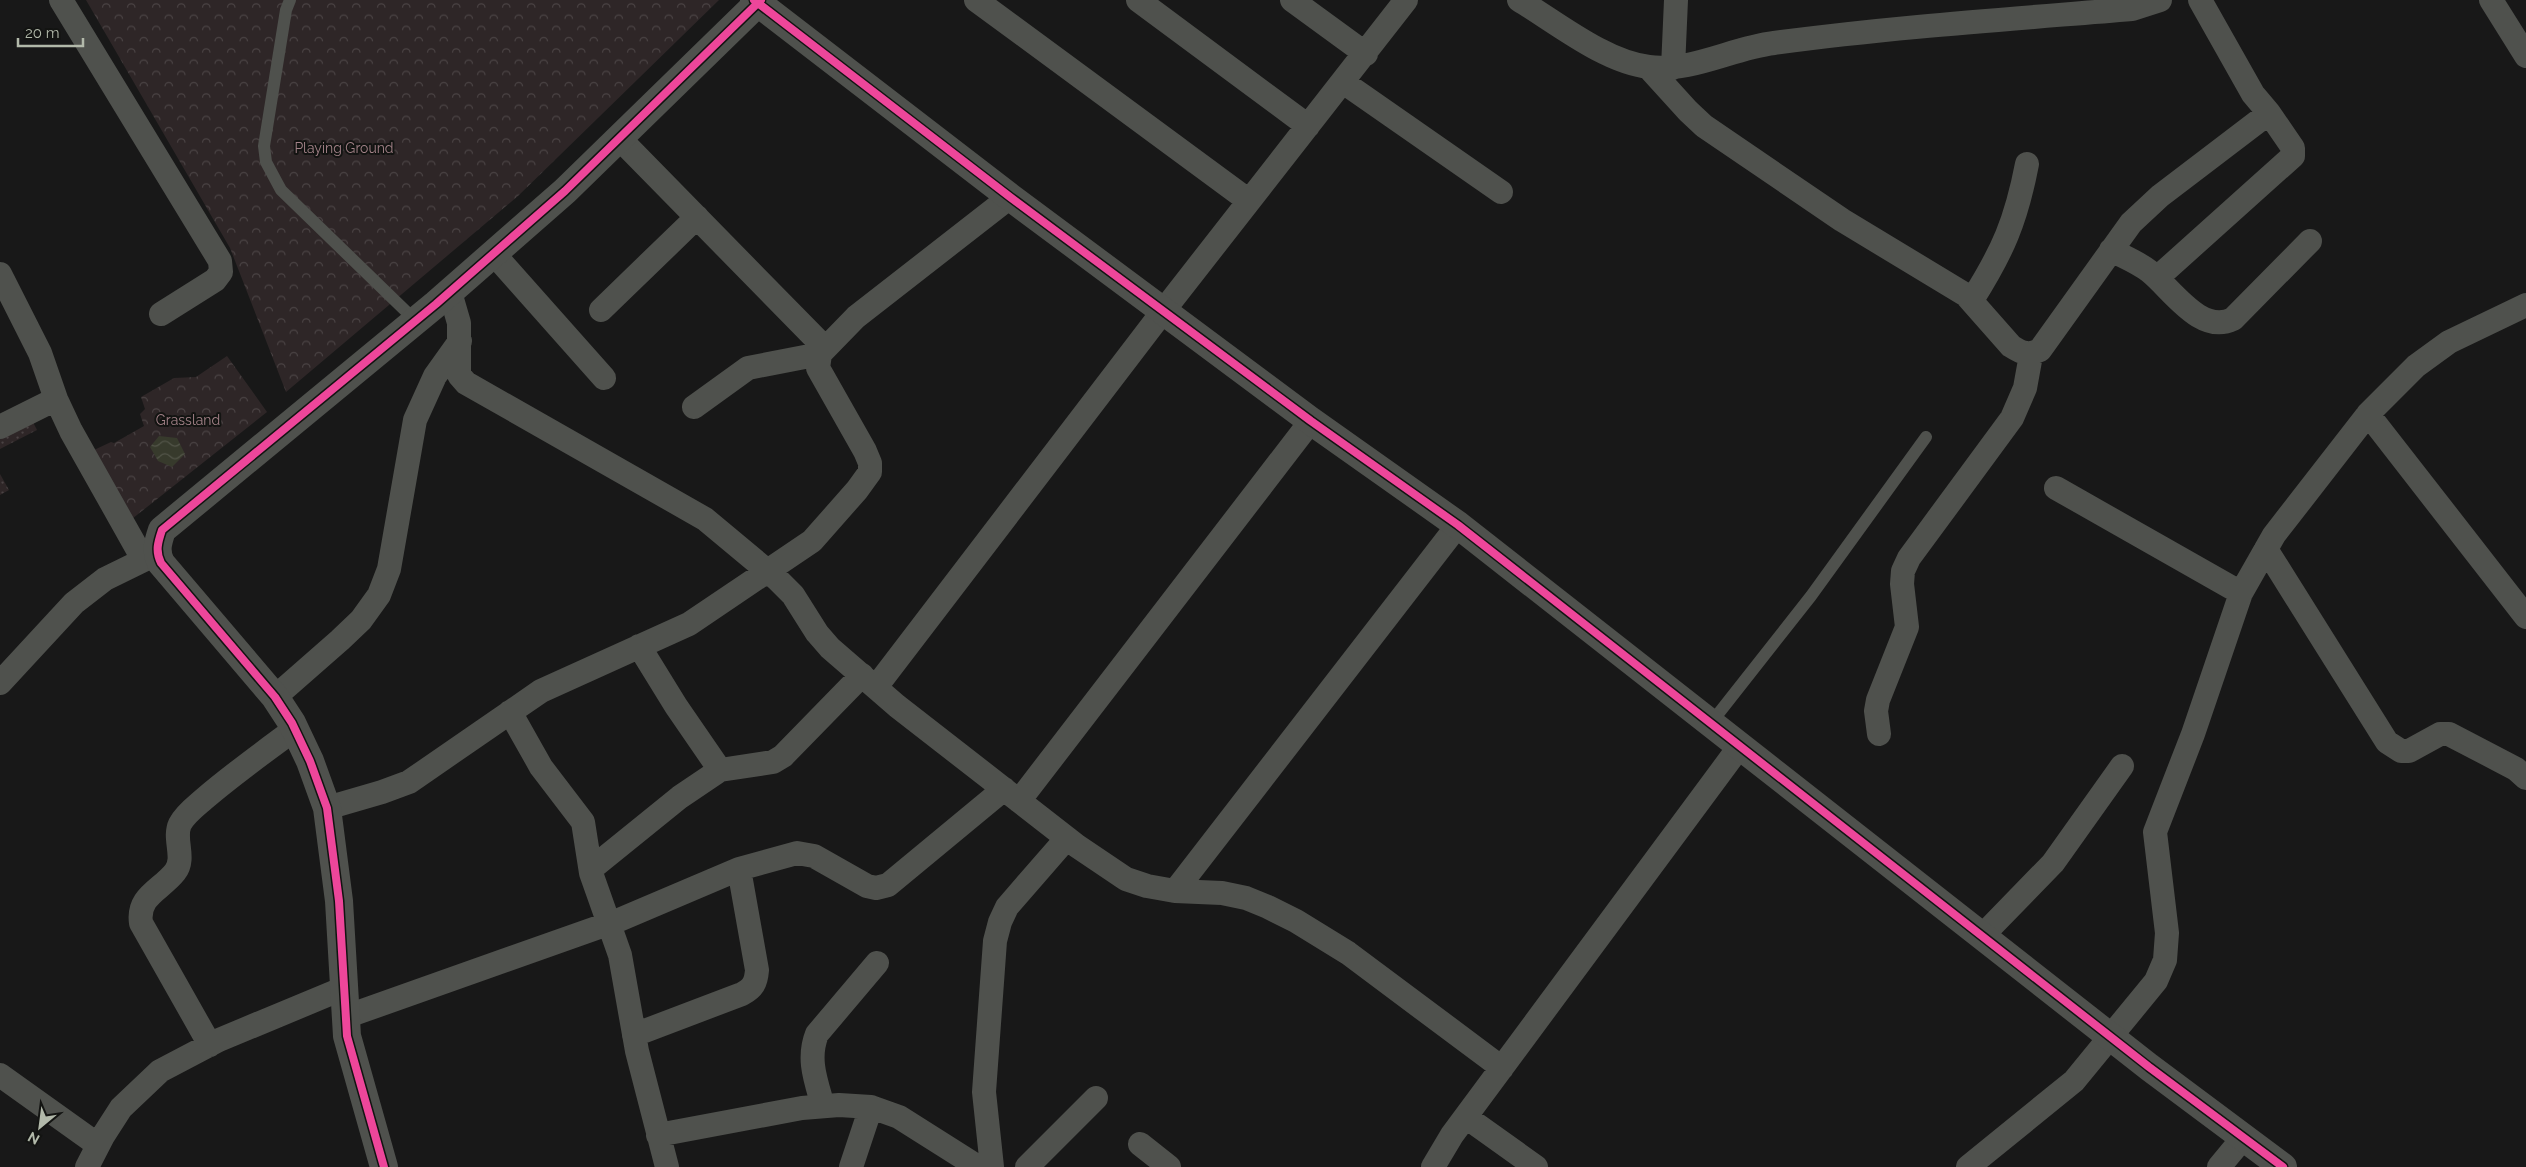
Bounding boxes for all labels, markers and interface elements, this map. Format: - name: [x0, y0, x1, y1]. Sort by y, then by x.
- scale bar: [18, 15, 82, 47]
- text: 20 m: [25, 24, 60, 42]
- park label: Playing Ground: [294, 140, 394, 156]
- park label: Grassland: [156, 412, 220, 428]
- north arrow: [15, 1102, 65, 1152]
- text: N: [25, 1129, 42, 1148]

